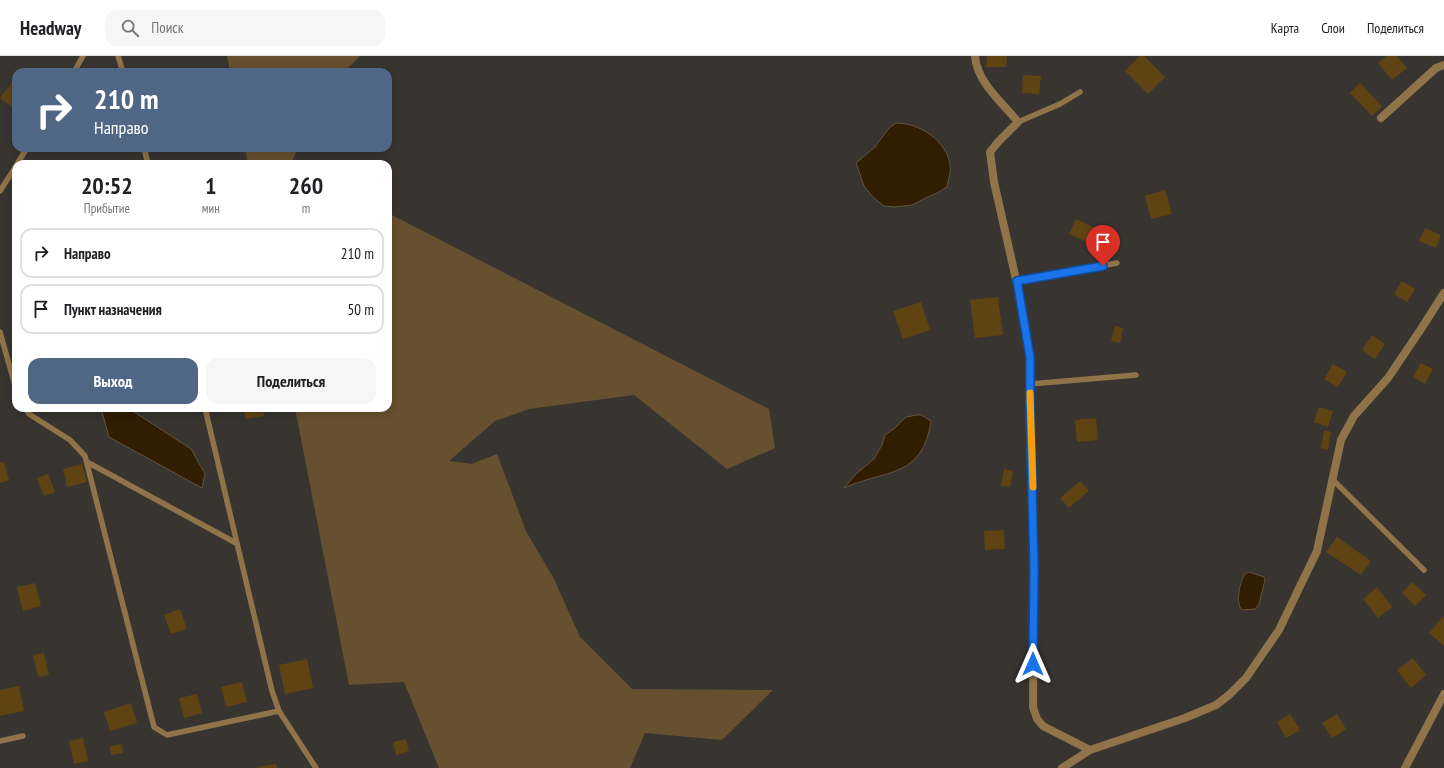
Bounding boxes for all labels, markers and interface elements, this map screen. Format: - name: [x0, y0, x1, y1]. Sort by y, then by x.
- search box: [105, 10, 385, 46]
- text: Headway: [20, 16, 81, 40]
- icon: search: [119, 17, 141, 39]
- text: Поиск: [151, 18, 183, 37]
- text: Карта: [1271, 19, 1299, 37]
- text: Слои: [1321, 19, 1345, 37]
- text: Поделиться: [1367, 19, 1424, 37]
- text: 210 m: [94, 80, 158, 117]
- icon: right: [28, 84, 80, 136]
- text: Направо: [94, 116, 149, 139]
- text: 20:52: [81, 170, 133, 201]
- text: 1: [205, 170, 216, 201]
- text: 260: [289, 170, 323, 201]
- text: Прибытие: [84, 200, 130, 217]
- text: мин: [202, 200, 220, 217]
- text: m: [302, 200, 310, 217]
- pin: [1086, 225, 1120, 266]
- icon: arrive: [1092, 231, 1114, 253]
- icon: right: [30, 242, 52, 264]
- text: Направо: [64, 244, 111, 263]
- text: 210 m: [341, 244, 374, 263]
- icon: arrive: [30, 298, 52, 320]
- text: Пункт назначения: [64, 300, 162, 319]
- text: 50 m: [348, 300, 374, 319]
- button: Выход: [28, 358, 198, 404]
- button: Поделиться: [206, 358, 376, 404]
- position arrow: [1012, 643, 1054, 685]

